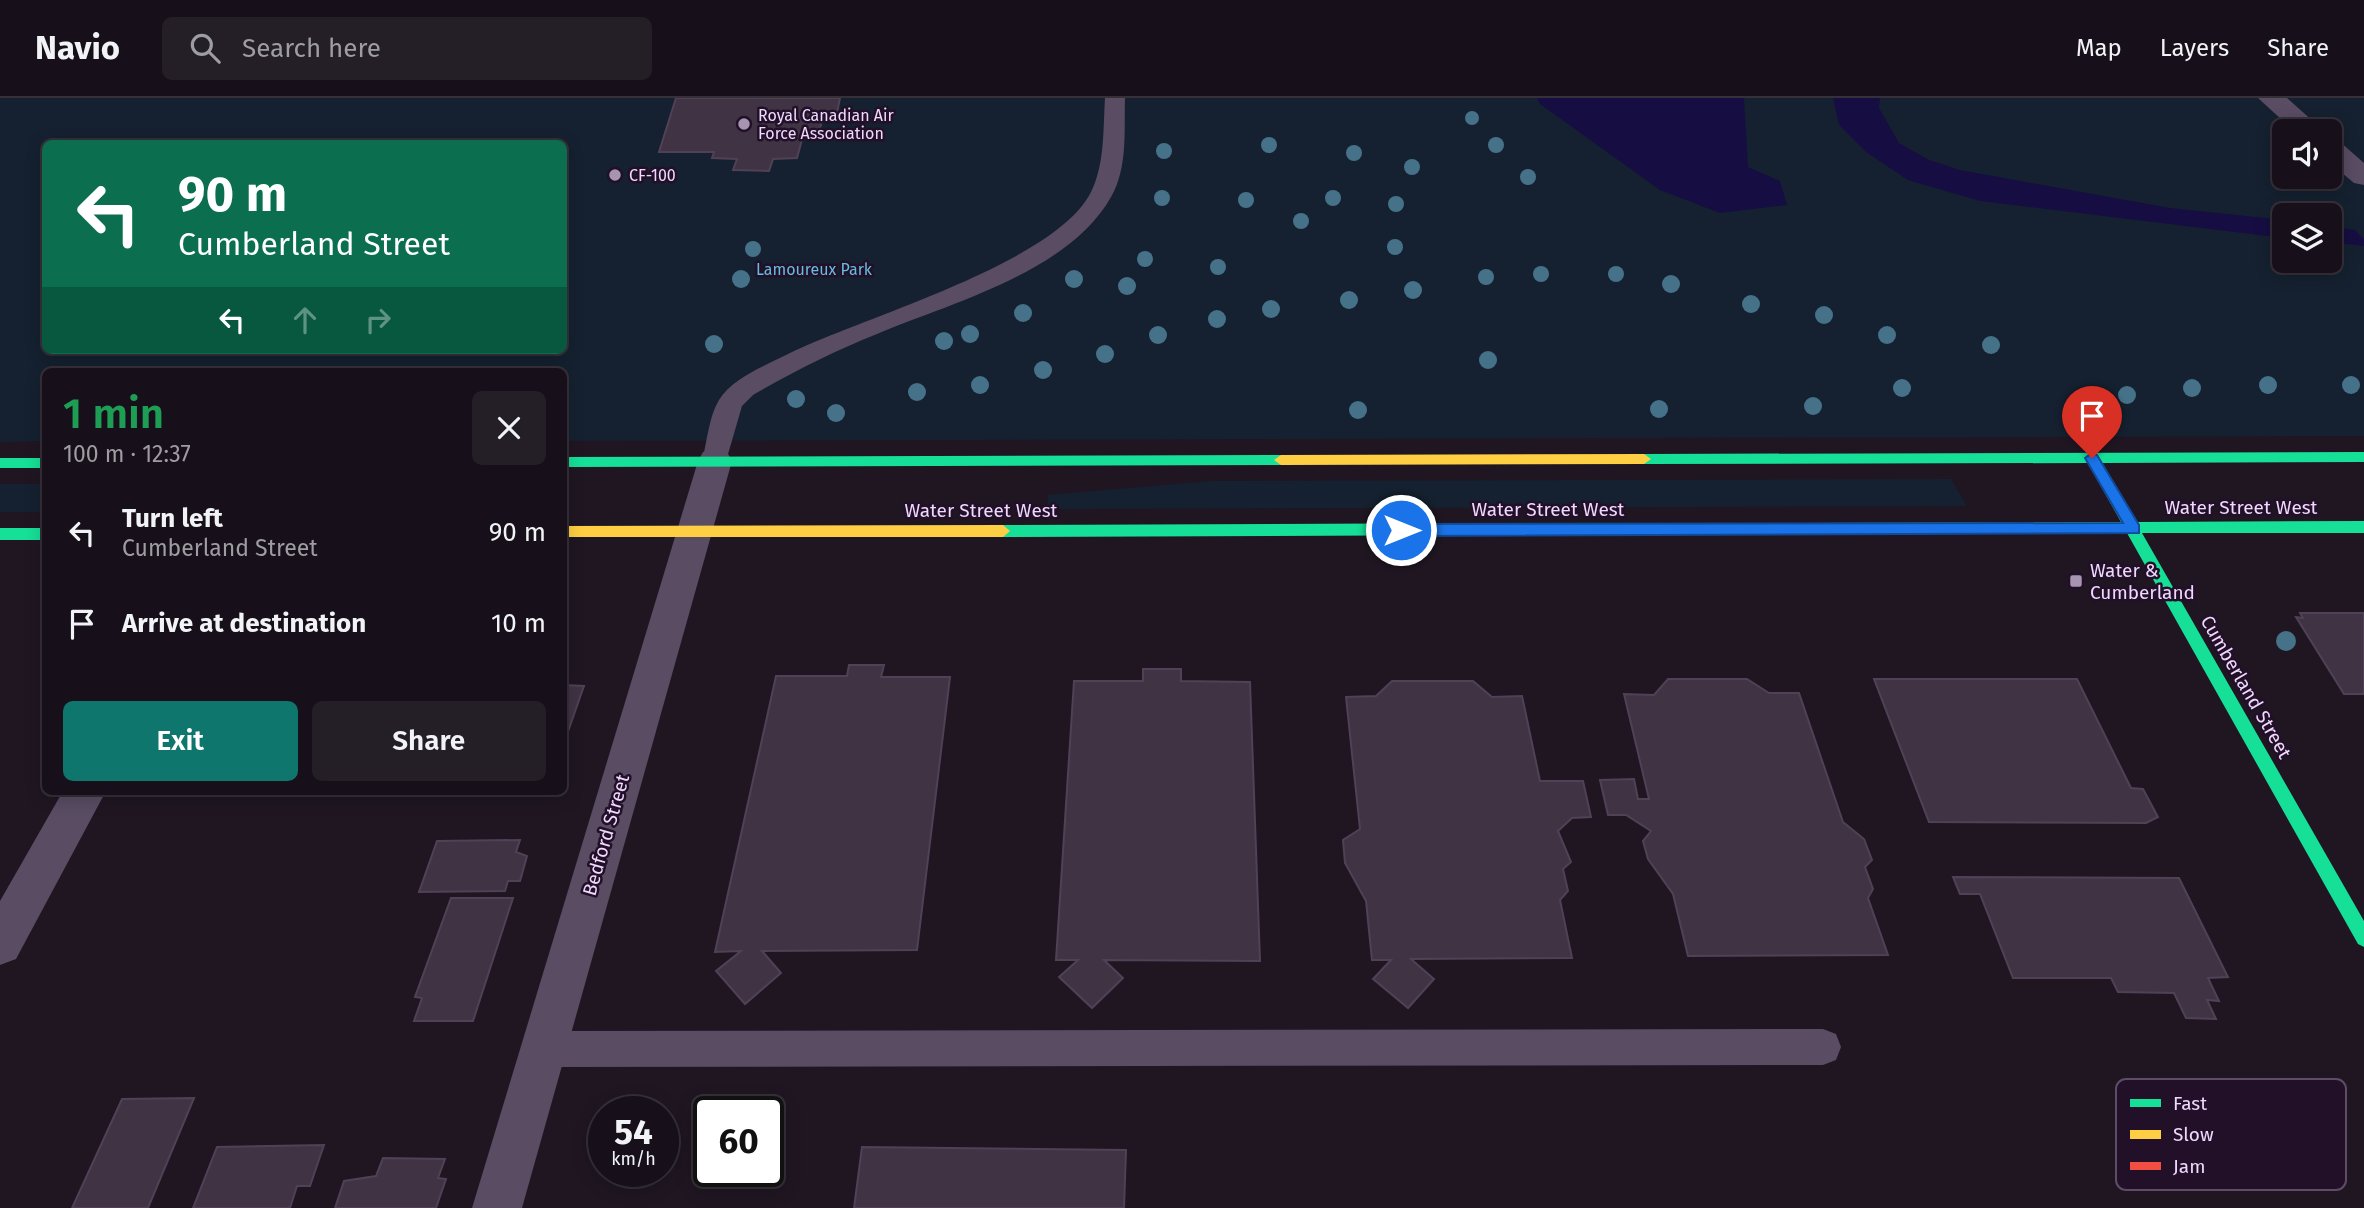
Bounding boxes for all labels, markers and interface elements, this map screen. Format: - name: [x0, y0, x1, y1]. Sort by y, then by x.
- search box: [162, 17, 652, 80]
- text: Navio: [35, 28, 120, 68]
- icon: search: [186, 29, 224, 67]
- text: Search here: [242, 33, 381, 64]
- text: Map: [2076, 34, 2122, 62]
- text: Layers: [2160, 34, 2229, 62]
- text: Share: [2267, 34, 2329, 62]
- place label: Royal Canadian Air Force Association: [758, 106, 894, 143]
- marker: Royal Canadian Air Force Association: [736, 116, 752, 132]
- map controls: [2272, 119, 2342, 273]
- button: sound: [2272, 119, 2342, 189]
- text: 90 m: [178, 165, 287, 224]
- place label: CF-100: [629, 166, 676, 185]
- marker: CF-100: [607, 167, 623, 183]
- icon: left: [63, 168, 154, 259]
- button: layers: [2272, 203, 2342, 273]
- text: Cumberland Street: [178, 225, 450, 263]
- park label: Lamoureux Park: [756, 260, 873, 279]
- icon: left: [213, 301, 251, 339]
- icon: ahead: [286, 301, 324, 339]
- icon: right: [359, 301, 397, 339]
- pin: [2062, 386, 2122, 458]
- text: 1 min: [63, 389, 164, 439]
- button: close: [472, 391, 546, 465]
- icon: arrive: [2073, 397, 2111, 435]
- text: 100 m · 12:37: [63, 440, 191, 468]
- position arrow: [1364, 493, 1438, 567]
- street label: Water Street West: [2165, 496, 2318, 519]
- street label: Water Street West: [1472, 498, 1625, 521]
- street label: Water Street West: [905, 499, 1058, 522]
- text: Turn left: [122, 503, 223, 534]
- icon: left: [63, 514, 101, 552]
- text: 90 m: [489, 517, 546, 548]
- text: Cumberland Street: [122, 534, 318, 562]
- place label: Water & Cumberland: [2090, 559, 2195, 604]
- marker: Water & Cumberland: [2068, 573, 2084, 589]
- icon: arrive: [63, 605, 101, 643]
- text: Arrive at destination: [122, 608, 366, 639]
- text: 10 m: [491, 608, 546, 639]
- street label: Cumberland Street: [2196, 611, 2296, 763]
- button: Exit: [63, 701, 298, 781]
- button: Share: [312, 701, 546, 781]
- street label: Bedford Street: [578, 771, 634, 898]
- legend: [2116, 1079, 2346, 1190]
- text: Fast: [2173, 1092, 2207, 1115]
- speed limit sign: 60: [693, 1096, 784, 1187]
- text: 54: [614, 1111, 653, 1153]
- text: Slow: [2173, 1123, 2214, 1146]
- text: km/h: [611, 1148, 656, 1170]
- text: Jam: [2173, 1155, 2205, 1178]

